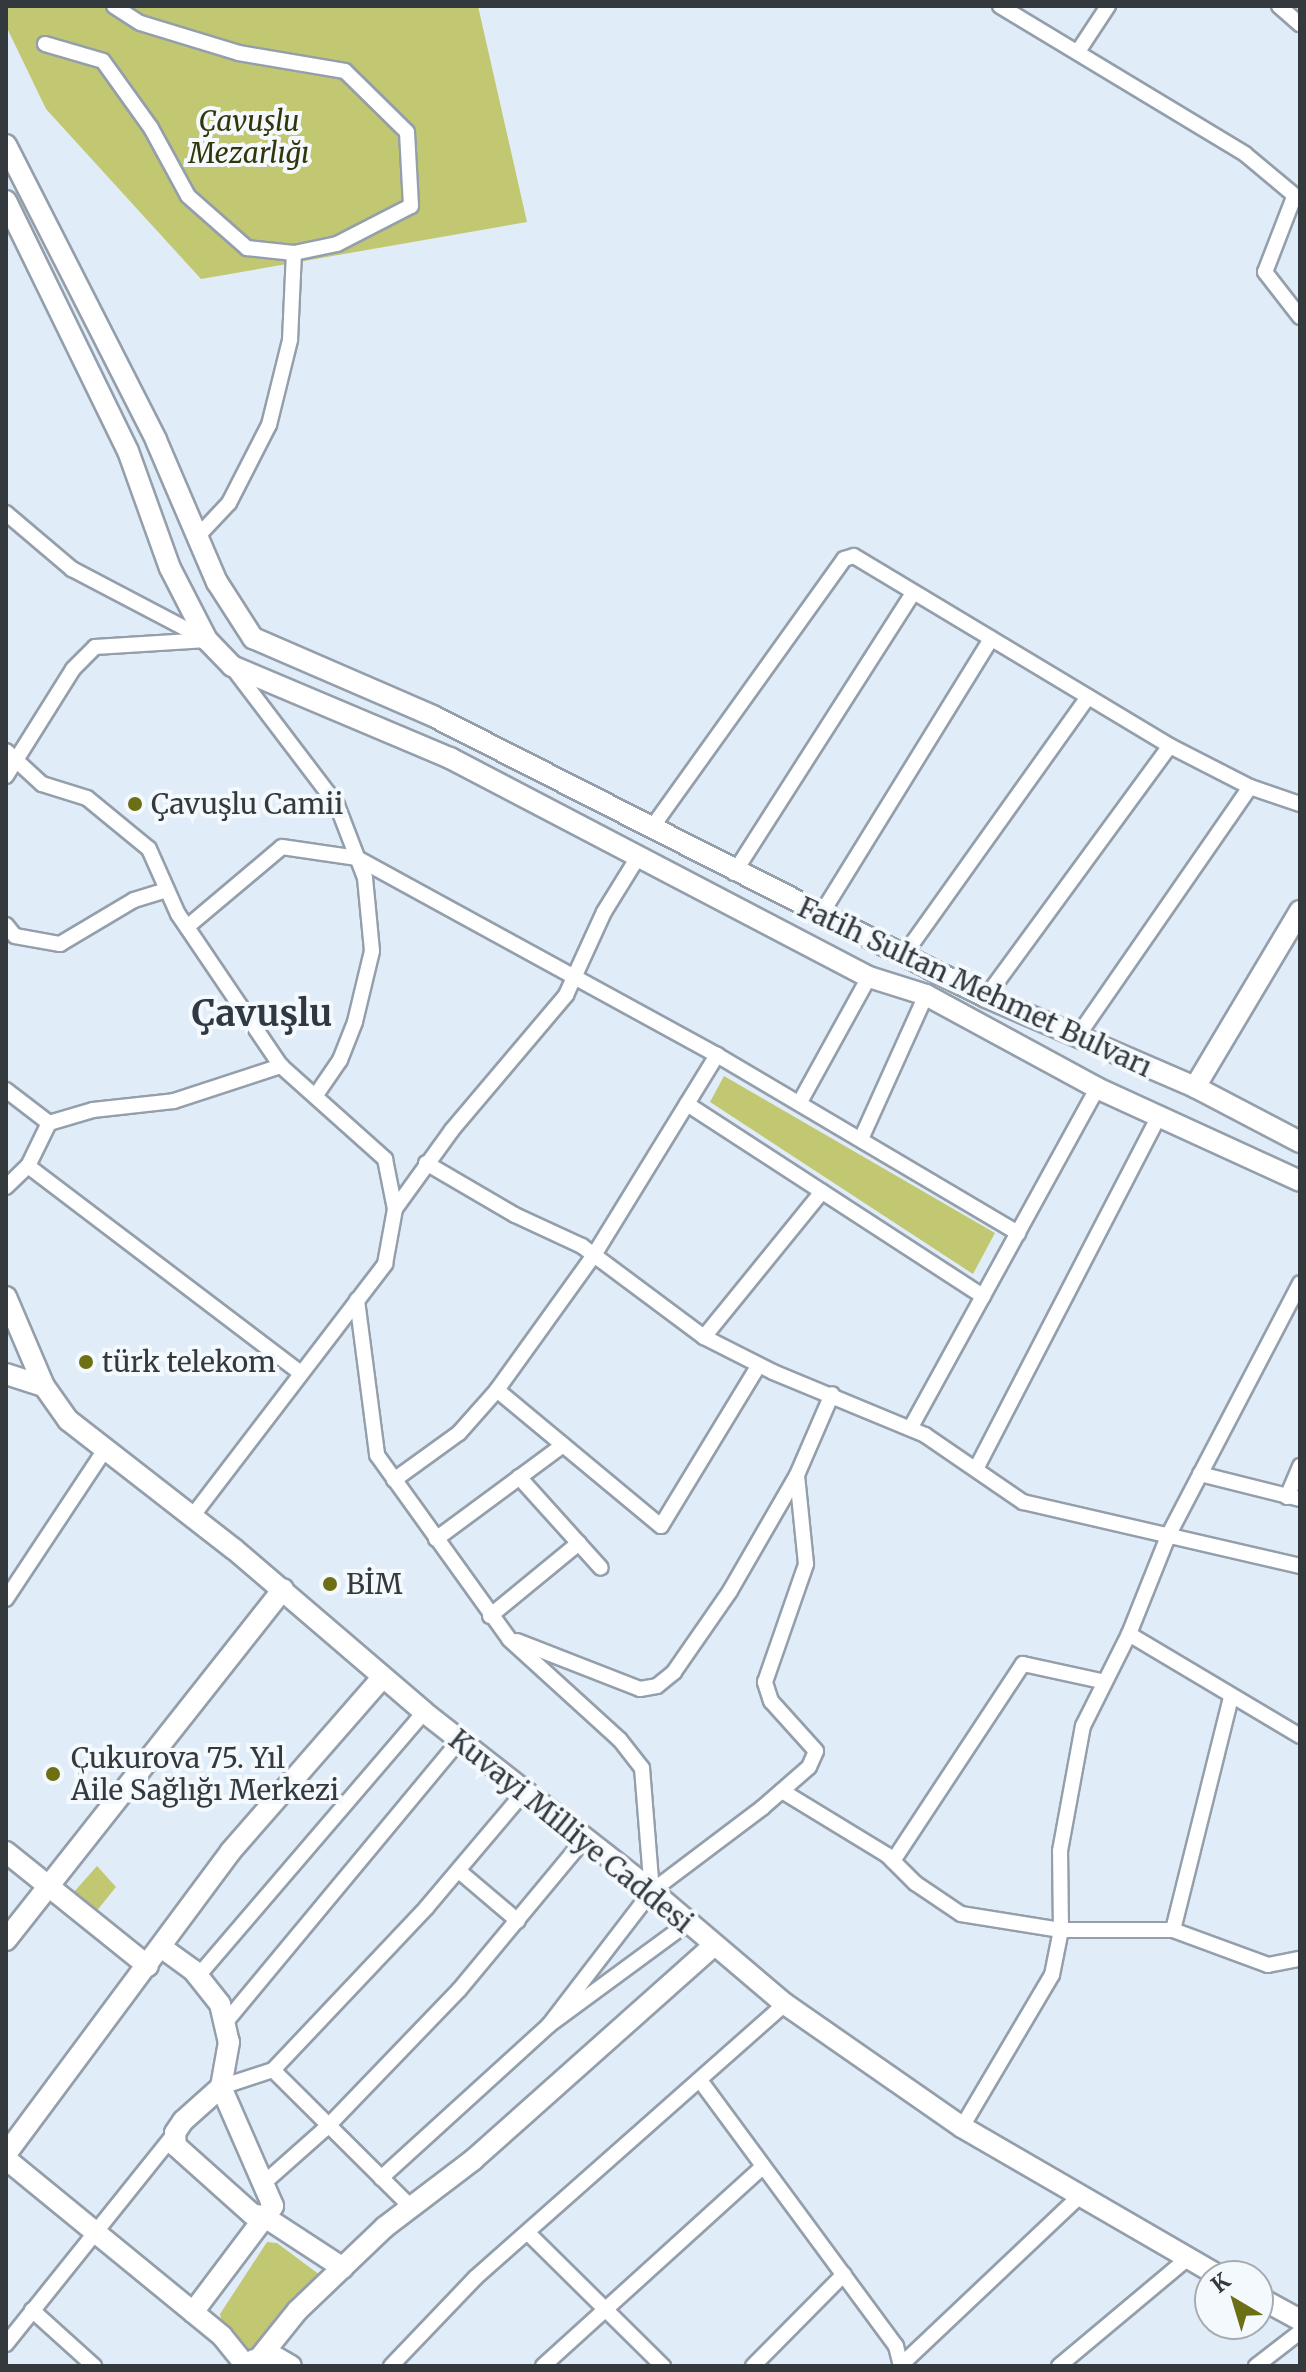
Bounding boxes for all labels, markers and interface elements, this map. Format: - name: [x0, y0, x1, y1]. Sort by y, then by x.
- park label: Çavuşlu Mezarlığı: [189, 104, 309, 170]
- place label: Çavuşlu Camii: [151, 787, 343, 821]
- marker: Çavuşlu Camii: [126, 795, 144, 813]
- street label: Fatih Sultan Mehmet Bulvarı: [793, 890, 1157, 1084]
- district label: Çavuşlu: [192, 992, 332, 1036]
- place label: türk telekom: [102, 1345, 276, 1379]
- marker: türk telekom: [77, 1353, 95, 1371]
- place label: BİM: [346, 1567, 403, 1601]
- marker: BİM: [321, 1575, 339, 1593]
- street label: Kuvayi Milliye Caddesi: [442, 1722, 700, 1940]
- place label: Çukurova 75. Yıl Aile Sağlığı Merkezi: [71, 1741, 339, 1807]
- marker: Çukurova 75. Yıl Aile Sağlığı Merkezi: [42, 1763, 64, 1785]
- north arrow: [1194, 2260, 1274, 2340]
- text: K: [1205, 2267, 1236, 2299]

